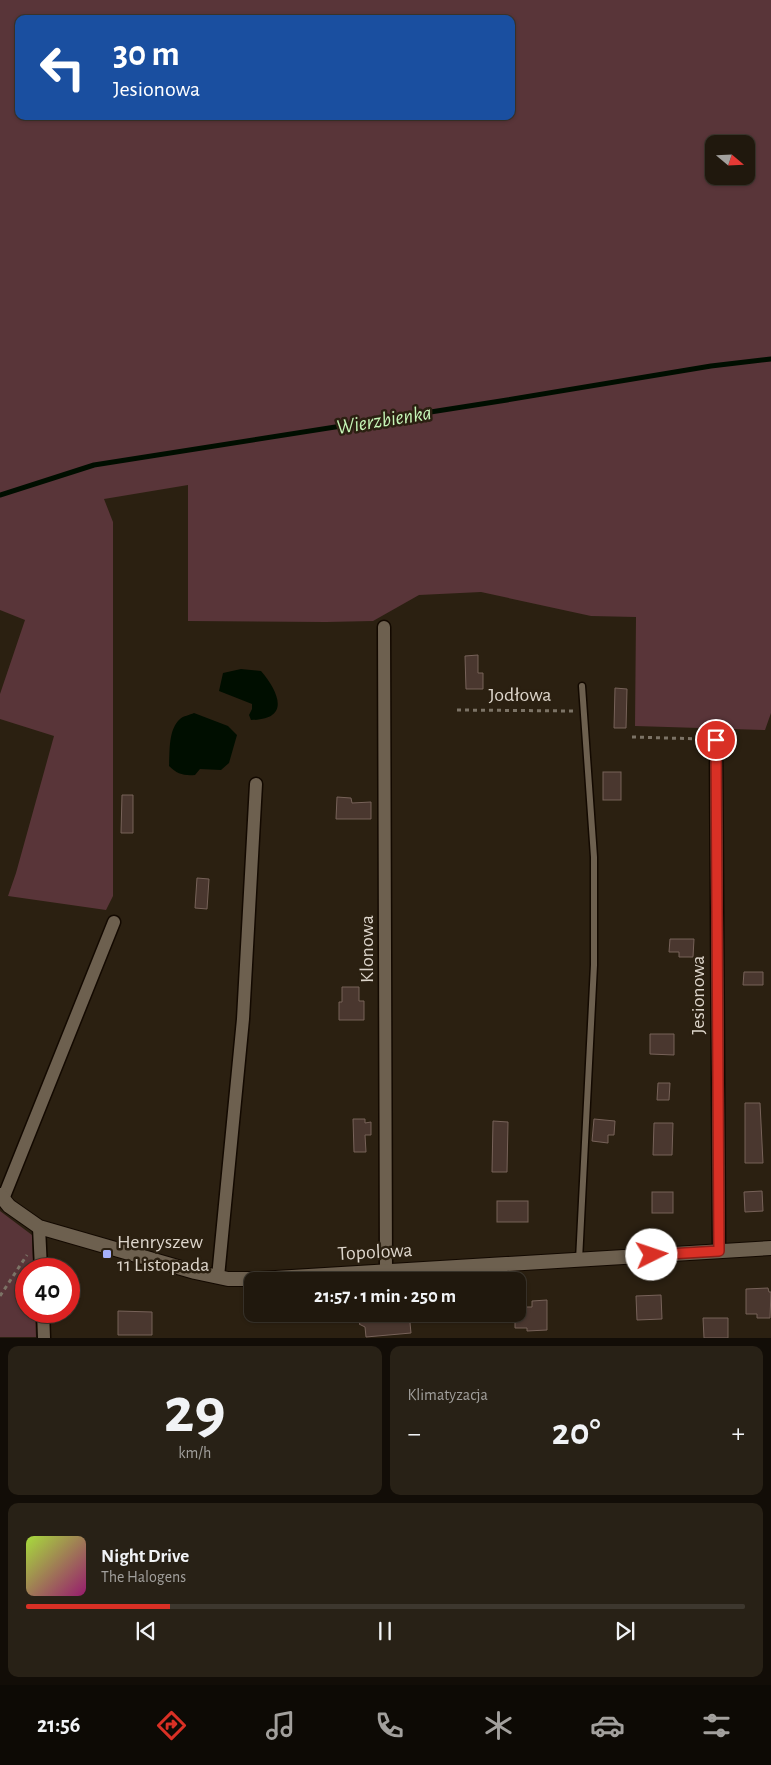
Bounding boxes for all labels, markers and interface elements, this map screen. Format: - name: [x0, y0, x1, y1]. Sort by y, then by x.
- icon: left: [30, 35, 95, 100]
- text: 30 m: [113, 37, 180, 72]
- text: Jesionowa: [113, 78, 200, 100]
- north arrow: [705, 135, 755, 185]
- map controls: [705, 135, 755, 185]
- water label: Wierzbienka: [335, 402, 433, 438]
- street label: Jodłowa: [488, 685, 552, 705]
- pin: [695, 719, 737, 761]
- icon: arrive: [702, 726, 730, 754]
- street label: Klonowa: [357, 915, 377, 983]
- street label: Jesionowa: [688, 955, 708, 1035]
- position arrow: [625, 1228, 677, 1280]
- place label: Henryszew 11 Listopada: [117, 1232, 210, 1275]
- street label: Topolowa: [337, 1240, 413, 1264]
- marker: Henryszew 11 Listopada: [101, 1248, 113, 1260]
- speed limit sign: 40: [15, 1258, 80, 1323]
- text: 21:57 · 1 min · 250 m: [314, 1287, 456, 1306]
- text: 29: [164, 1379, 226, 1444]
- text: Klimatyzacja: [408, 1387, 488, 1403]
- text: 20°: [552, 1414, 601, 1452]
- text: −: [408, 1420, 421, 1448]
- text: +: [732, 1420, 745, 1448]
- text: km/h: [178, 1445, 211, 1461]
- text: Night Drive: [101, 1547, 189, 1566]
- text: The Halogens: [101, 1569, 186, 1585]
- icon: previous: [132, 1617, 160, 1645]
- icon: pause: [371, 1617, 399, 1645]
- icon: next: [611, 1617, 639, 1645]
- icon: directions: [154, 1708, 189, 1743]
- icon: music: [263, 1708, 298, 1743]
- icon: phone: [372, 1708, 407, 1743]
- icon: climate: [481, 1708, 516, 1743]
- icon: car: [590, 1708, 625, 1743]
- icon: filters: [699, 1708, 734, 1743]
- text: 21:56: [37, 1714, 80, 1736]

